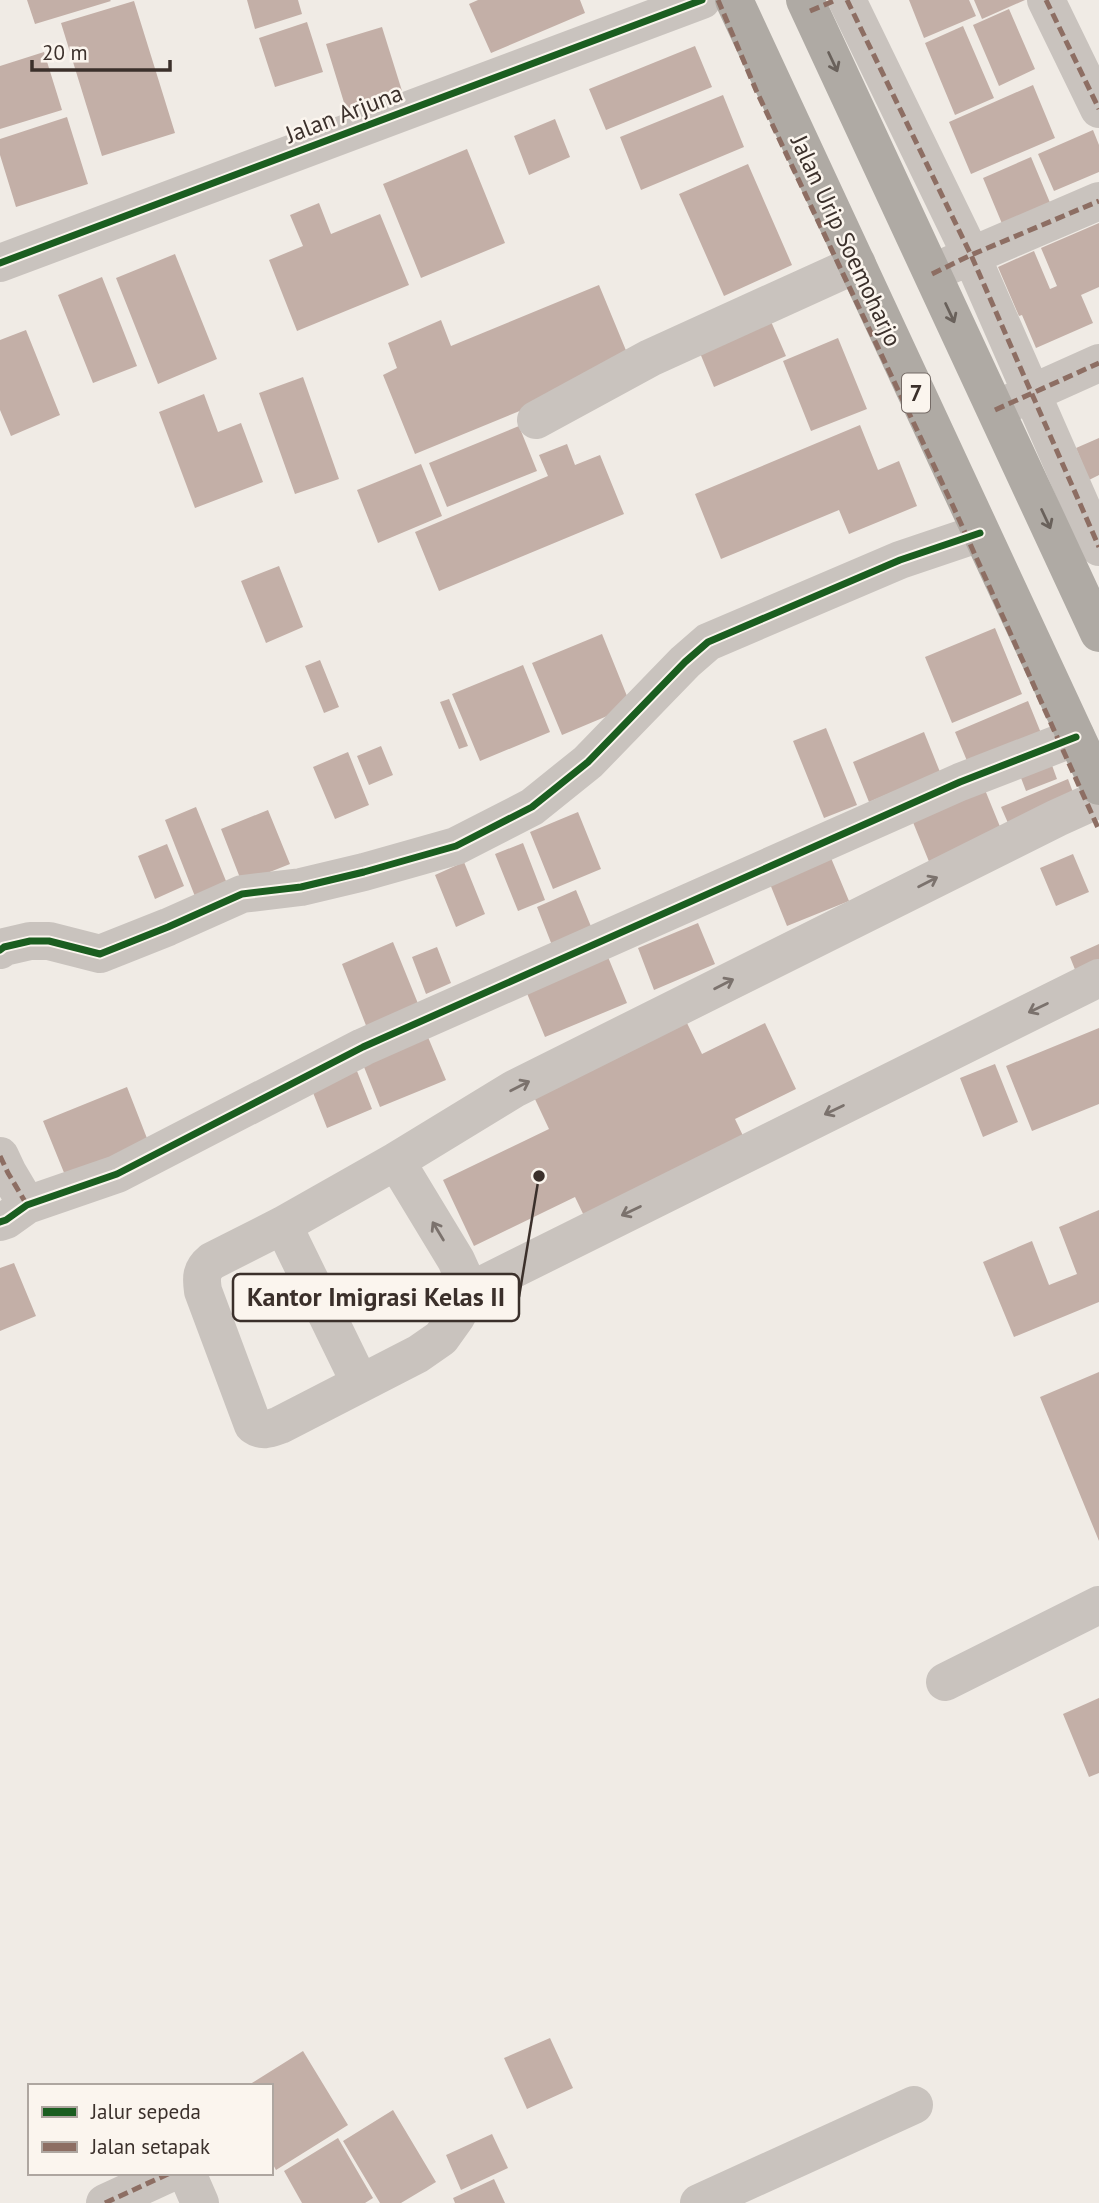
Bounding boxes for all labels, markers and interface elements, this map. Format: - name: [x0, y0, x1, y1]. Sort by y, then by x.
- scale bar: [32, 28, 170, 72]
- text: 20 m: [42, 39, 88, 66]
- one-way arrow: [827, 51, 841, 72]
- street label: Jalan Arjuna: [280, 77, 407, 150]
- street label: Jalan Urip Soemoharjo: [783, 129, 909, 351]
- one-way arrow: [944, 302, 957, 323]
- road number: 7: [902, 374, 930, 412]
- one-way arrow: [1040, 508, 1053, 529]
- one-way arrow: [917, 875, 937, 889]
- one-way arrow: [713, 976, 734, 990]
- one-way arrow: [1028, 1002, 1049, 1016]
- one-way arrow: [510, 1078, 530, 1092]
- one-way arrow: [824, 1103, 845, 1117]
- one-way arrow: [621, 1205, 642, 1219]
- one-way arrow: [431, 1221, 445, 1241]
- callout: Kantor Imigrasi Kelas II: [233, 1274, 519, 1321]
- text: Kantor Imigrasi Kelas II: [247, 1280, 505, 1313]
- legend: [28, 2084, 273, 2175]
- text: Jalur sepeda: [90, 2098, 201, 2125]
- text: Jalan setapak: [90, 2133, 210, 2160]

